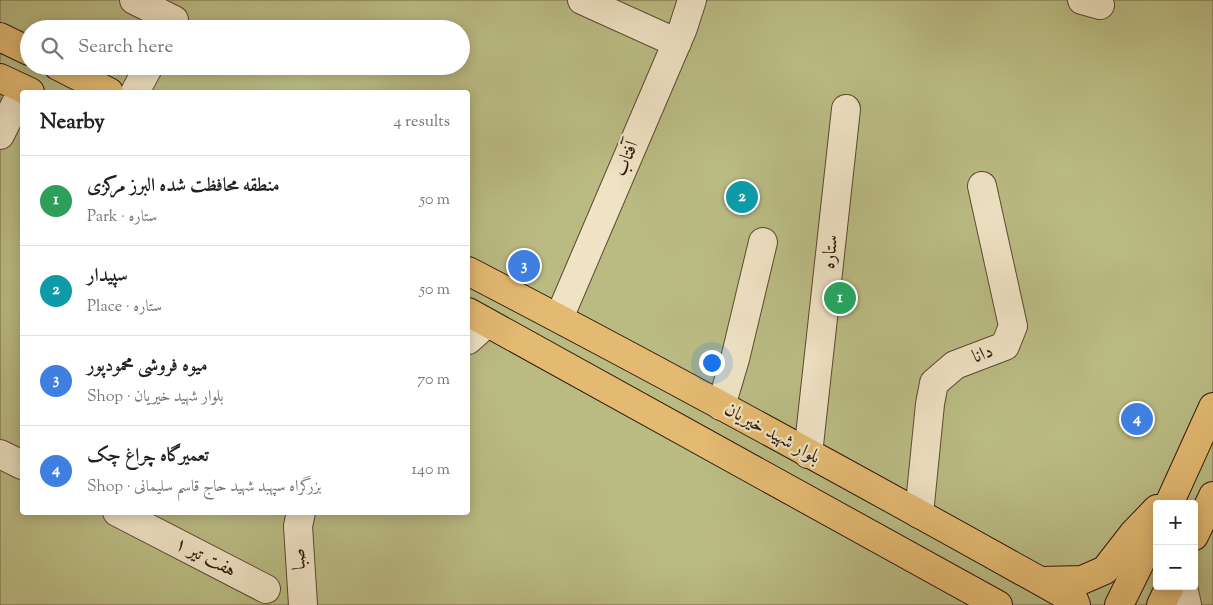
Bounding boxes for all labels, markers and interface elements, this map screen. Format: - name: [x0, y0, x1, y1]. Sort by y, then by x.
- search box: [20, 20, 470, 75]
- icon: search: [38, 34, 66, 62]
- text: Search here: [78, 34, 173, 61]
- text: Nearby: [40, 108, 105, 138]
- text: 4 results: [394, 111, 450, 134]
- street label: آفتاب: [607, 135, 647, 181]
- text: منطقه محافظت شده البرز مرکزی: [87, 173, 280, 200]
- pin: 2: [726, 178, 758, 216]
- text: 1: [53, 189, 59, 212]
- text: 50 m: [419, 189, 450, 212]
- text: Park · ستاره: [87, 206, 157, 229]
- street label: ستاره: [816, 233, 846, 271]
- pin: 3: [508, 247, 540, 285]
- text: سپیدار: [87, 263, 128, 290]
- text: 2: [52, 279, 60, 302]
- text: 50 m: [419, 279, 450, 302]
- pin: 1: [824, 279, 856, 317]
- text: Place · ستاره: [87, 296, 162, 319]
- street label: دانا: [969, 339, 997, 371]
- your location: [699, 350, 725, 376]
- text: میوه فروشی محمودپور: [87, 353, 208, 380]
- text: 3: [53, 369, 59, 392]
- text: 70 m: [417, 369, 450, 392]
- text: Shop · بلوار شهید خیریان: [87, 386, 224, 409]
- street label: بلوار شهید خیریان: [719, 396, 825, 472]
- pin: 4: [1121, 400, 1153, 438]
- text: تعمیرگاه چراغ چک: [87, 443, 209, 470]
- text: 4: [52, 459, 60, 482]
- text: 140 m: [412, 459, 450, 482]
- text: Shop · بزرگراه سپهبد شهید حاج قاسم سلیمانی: [87, 476, 321, 499]
- map controls: [1153, 500, 1198, 590]
- button: +: [1153, 500, 1198, 545]
- street label: هفت تیر ۱: [170, 531, 240, 585]
- button: −: [1153, 545, 1198, 590]
- street label: صبا: [286, 547, 314, 571]

